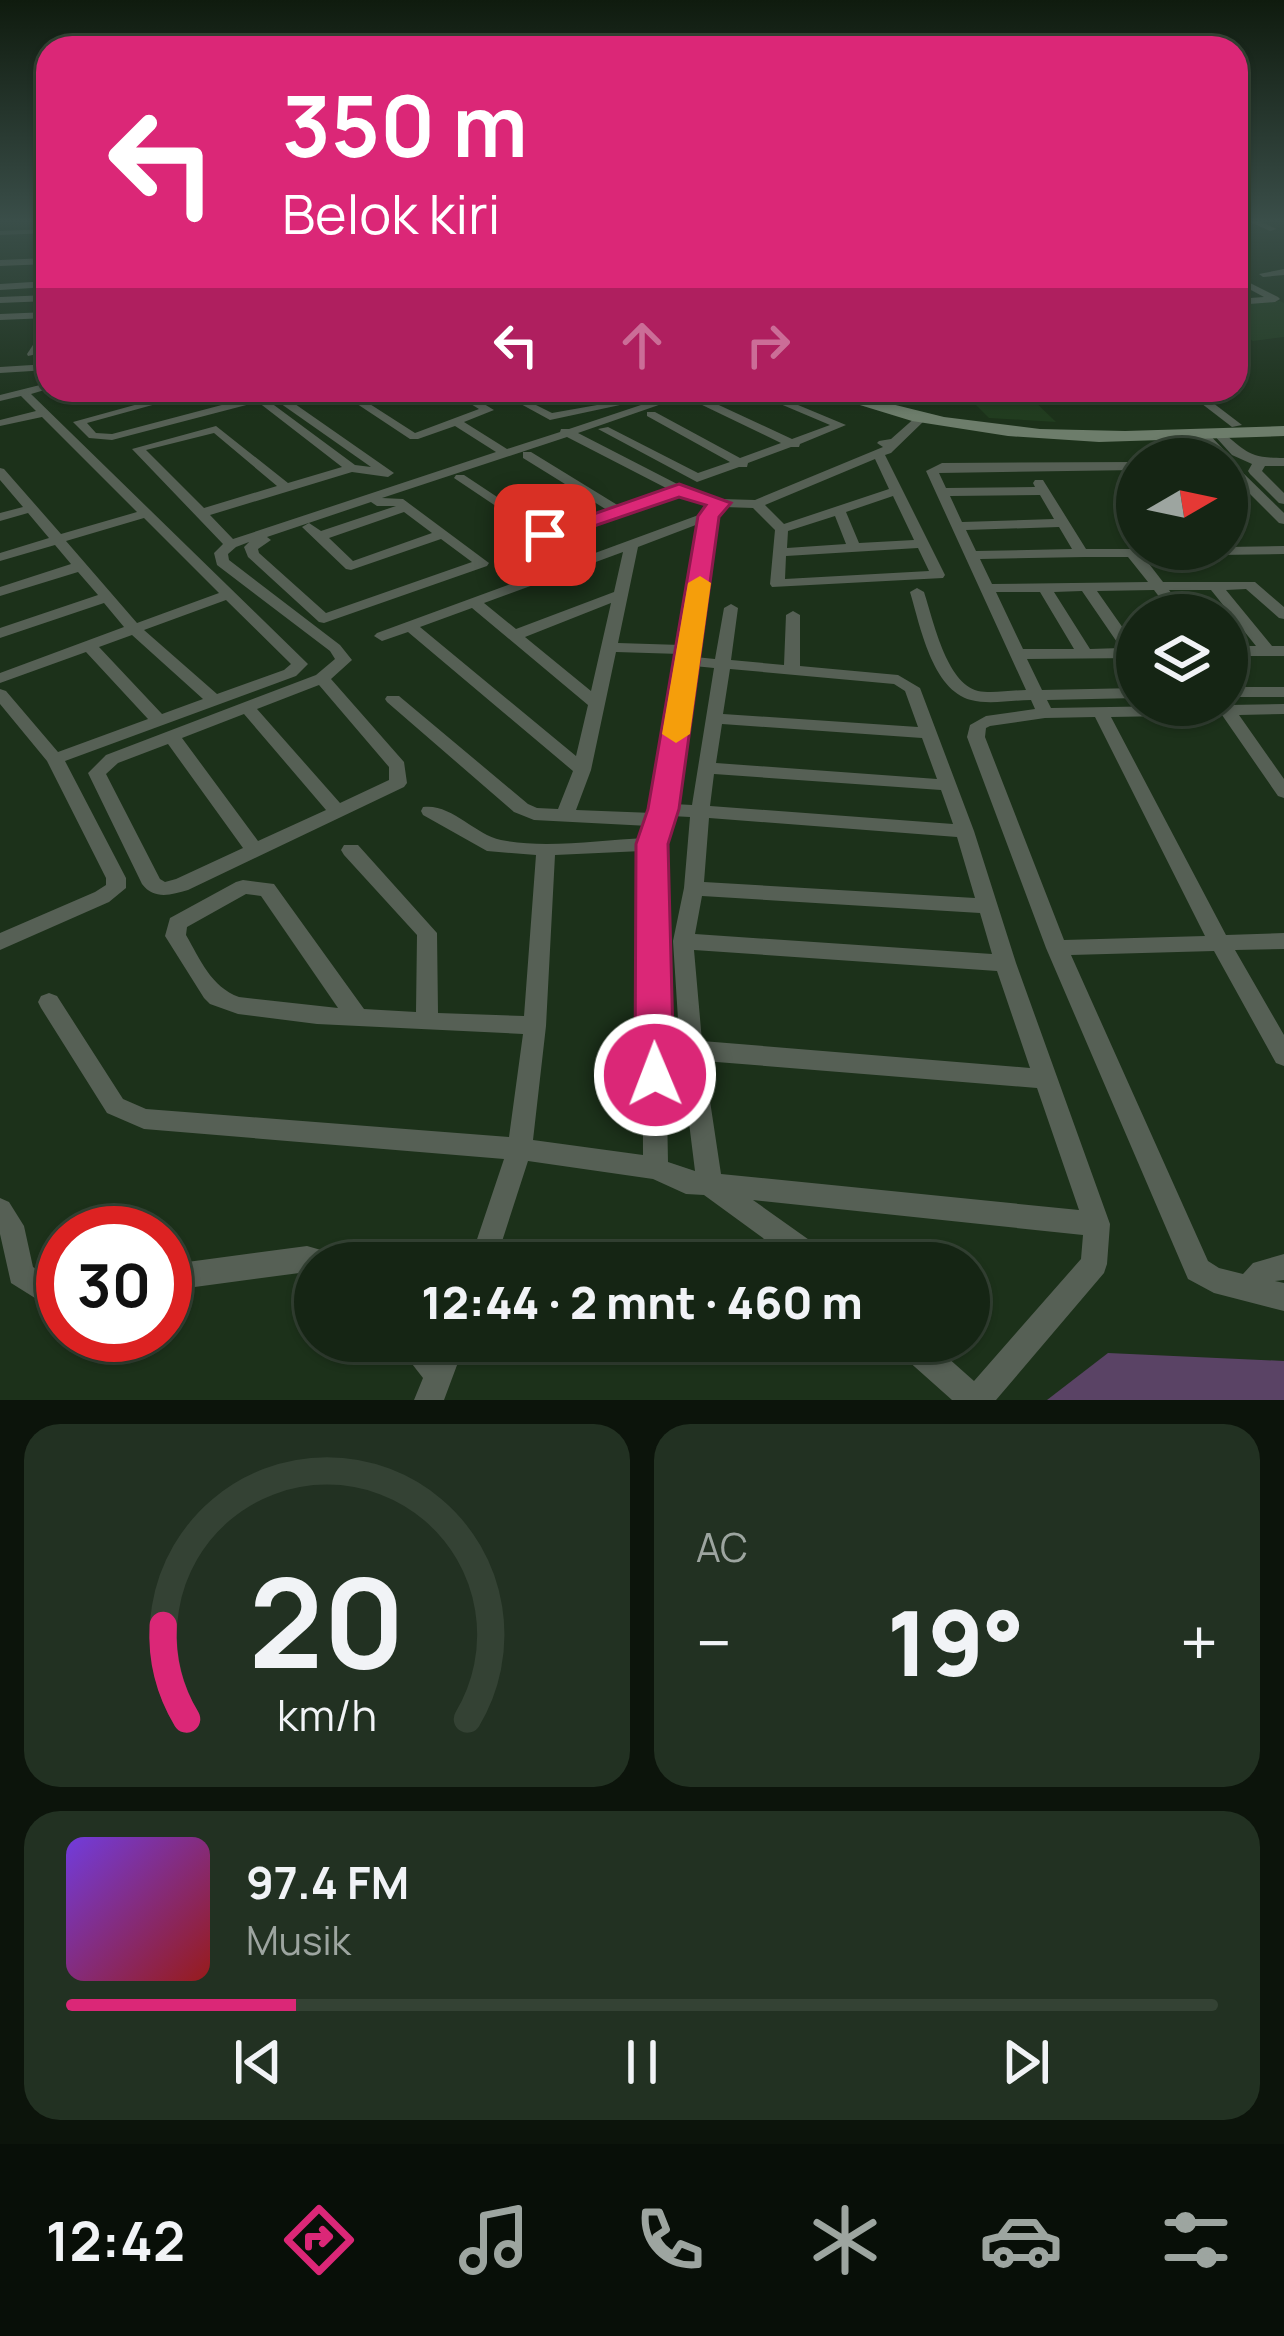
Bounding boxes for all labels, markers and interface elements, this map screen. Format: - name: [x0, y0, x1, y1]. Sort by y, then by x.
- text: 350 m: [282, 67, 528, 182]
- icon: left: [84, 84, 240, 240]
- text: Belok kiri: [282, 176, 500, 250]
- icon: left: [483, 312, 549, 378]
- icon: ahead: [609, 312, 675, 378]
- icon: right: [735, 312, 801, 378]
- north arrow: [1116, 438, 1248, 570]
- map controls: [1116, 438, 1248, 726]
- pin: [494, 484, 596, 586]
- icon: arrive: [512, 502, 578, 568]
- button: layers: [1116, 594, 1248, 726]
- position arrow: [592, 1012, 718, 1138]
- speed limit sign: 30: [36, 1206, 192, 1362]
- text: 12:44 · 2 mnt · 460 m: [421, 1271, 863, 1333]
- text: AC: [696, 1520, 748, 1574]
- text: 20: [249, 1535, 405, 1705]
- text: 19°: [887, 1580, 1024, 1703]
- text: −: [696, 1597, 732, 1687]
- text: +: [1180, 1597, 1218, 1687]
- text: km/h: [277, 1684, 377, 1743]
- text: 97.4 FM: [246, 1851, 409, 1913]
- text: Musik: [246, 1913, 351, 1967]
- icon: previous: [225, 2029, 291, 2095]
- icon: pause: [609, 2029, 675, 2095]
- icon: next: [993, 2029, 1059, 2095]
- icon: directions: [277, 2198, 361, 2282]
- icon: music: [452, 2198, 536, 2282]
- icon: phone: [628, 2198, 712, 2282]
- icon: climate: [803, 2198, 887, 2282]
- icon: car: [979, 2198, 1063, 2282]
- icon: filters: [1154, 2198, 1238, 2282]
- text: 12:42: [46, 2203, 185, 2277]

